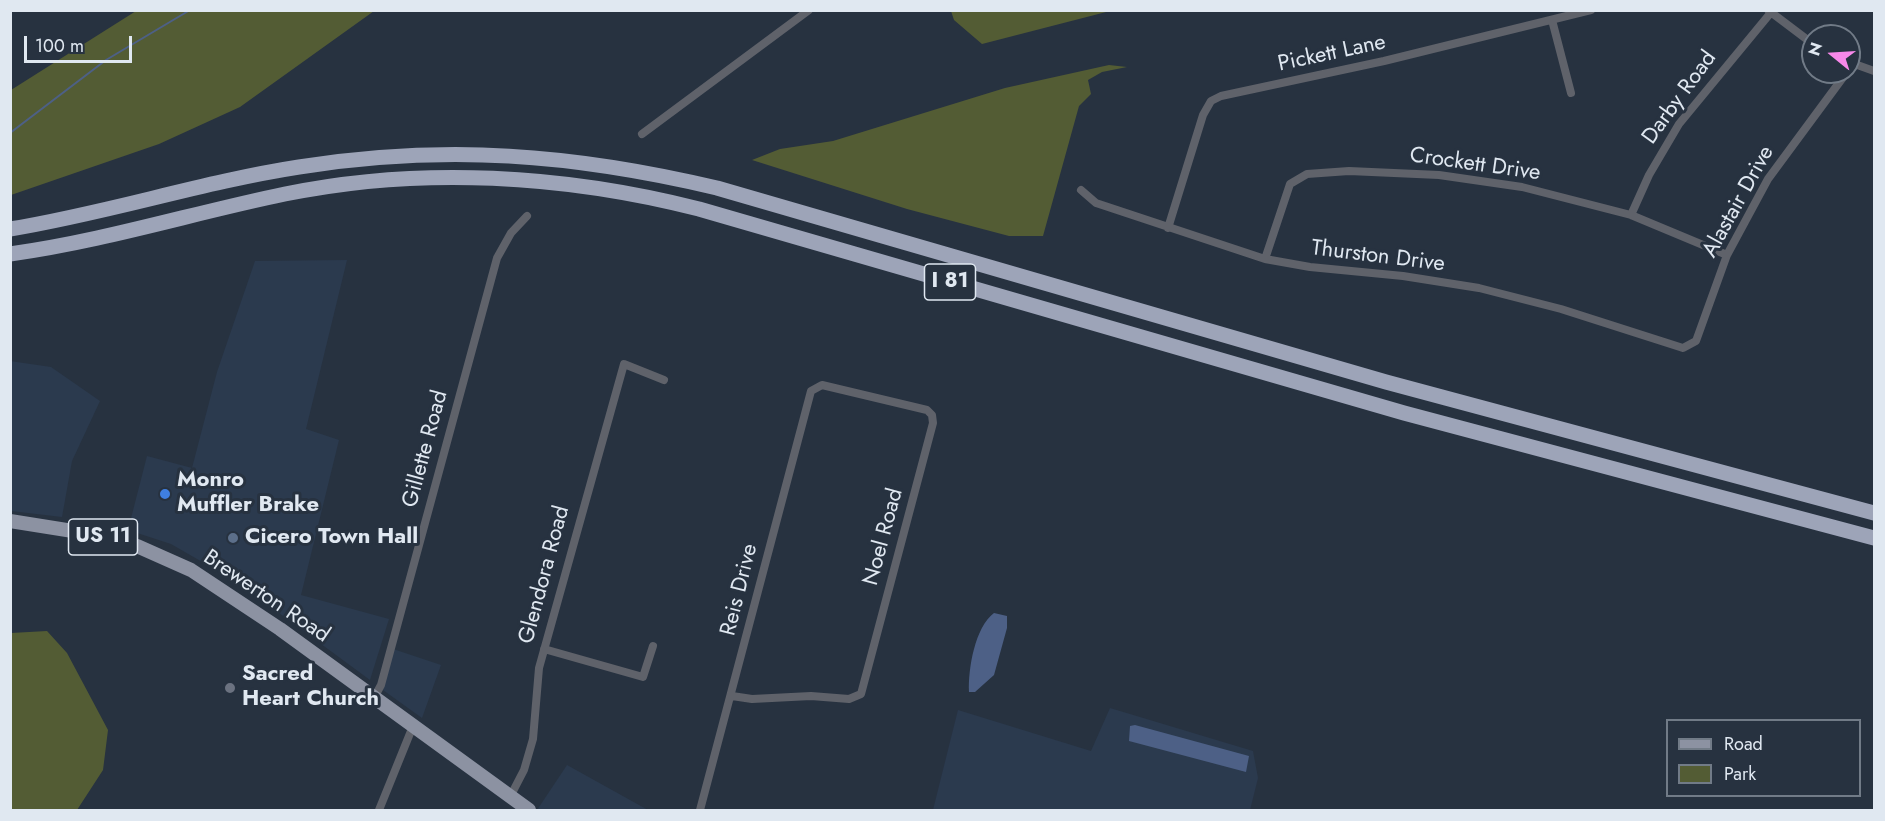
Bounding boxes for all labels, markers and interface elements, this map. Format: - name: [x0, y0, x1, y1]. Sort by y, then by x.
- scale bar: [27, 24, 135, 62]
- north arrow: [1801, 24, 1861, 84]
- street label: Pickett Lane: [1276, 30, 1388, 78]
- text: 100 m: [35, 33, 84, 59]
- text: N: [1802, 39, 1828, 59]
- street label: Darby Road: [1637, 46, 1723, 150]
- street label: Alastair Drive: [1697, 142, 1781, 262]
- street label: Crockett Drive: [1408, 143, 1542, 187]
- street label: Thurston Drive: [1310, 236, 1446, 278]
- road number: I 81: [924, 264, 976, 300]
- street label: Gillette Road: [398, 388, 454, 510]
- place label: Monro Muffler Brake: [177, 468, 319, 520]
- street label: Noel Road: [858, 486, 910, 588]
- marker: Monro Muffler Brake: [158, 487, 172, 501]
- street label: Glendora Road: [514, 503, 576, 647]
- road number: US 11: [68, 519, 138, 555]
- place label: Cicero Town Hall: [245, 525, 418, 551]
- marker: Cicero Town Hall: [226, 531, 240, 545]
- street label: Reis Drive: [716, 541, 764, 639]
- street label: Brewerton Road: [198, 545, 334, 649]
- place label: Sacred Heart Church: [242, 662, 379, 714]
- marker: Sacred Heart Church: [223, 681, 237, 695]
- legend: [1666, 719, 1861, 797]
- text: Road: [1724, 731, 1763, 757]
- text: Park: [1724, 761, 1756, 787]

